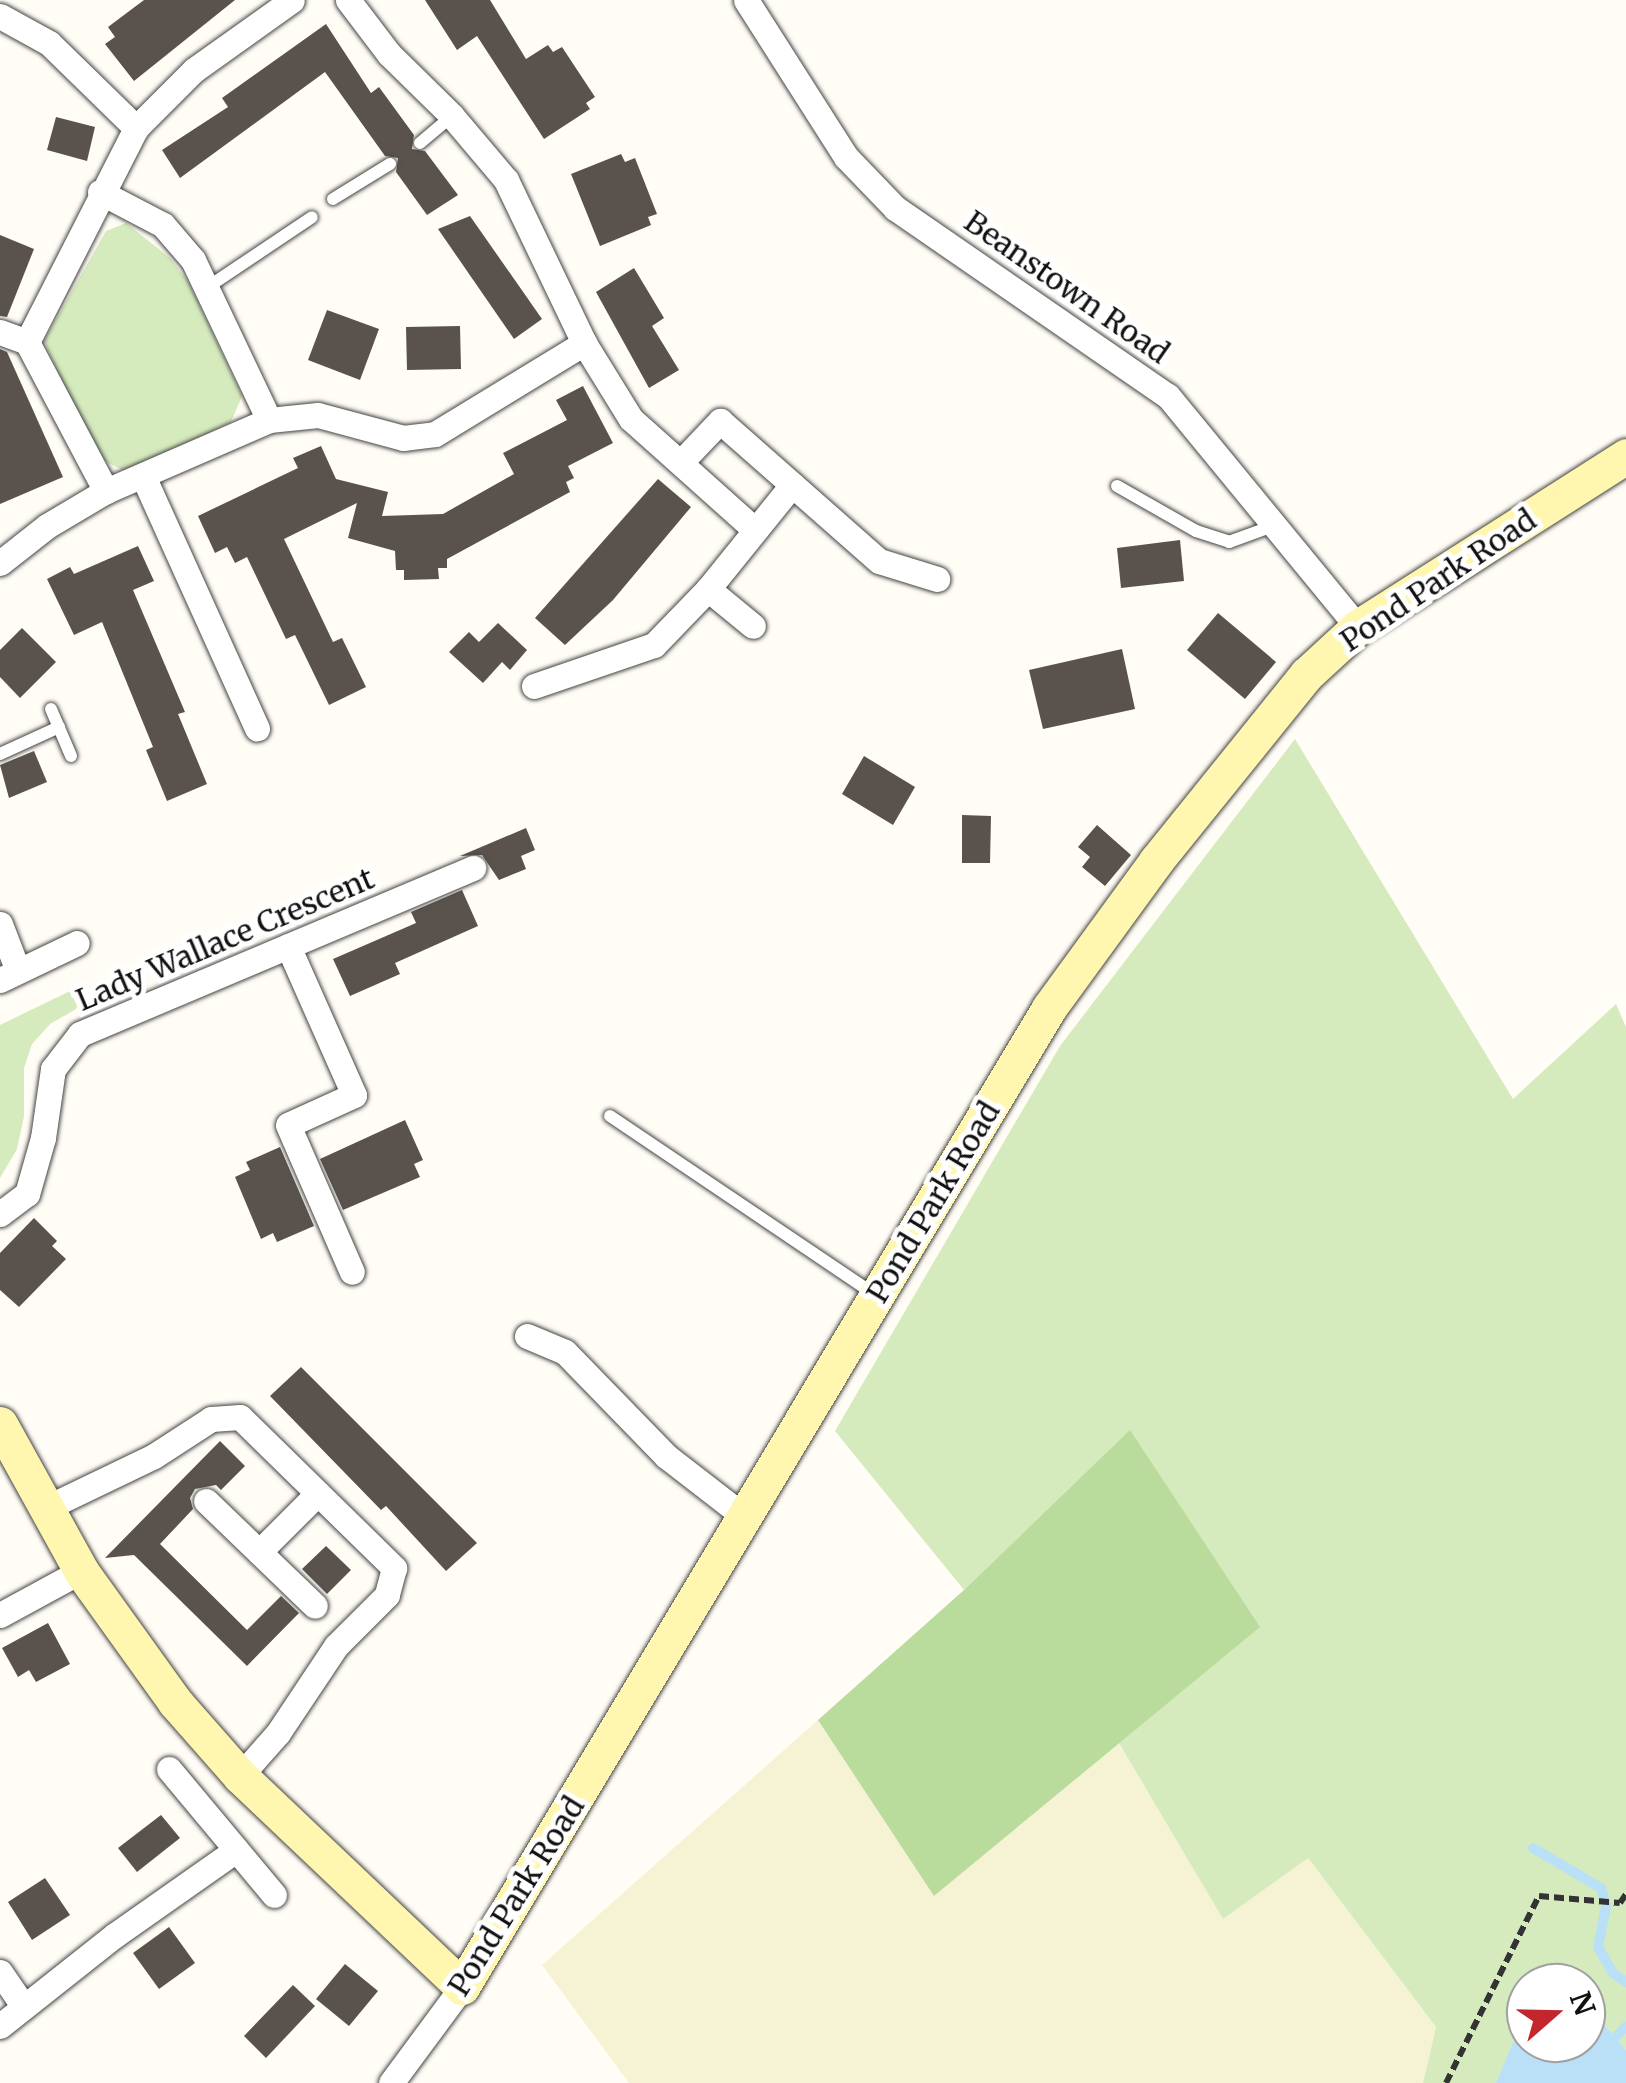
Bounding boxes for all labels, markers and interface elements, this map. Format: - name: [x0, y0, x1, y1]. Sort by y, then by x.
- street label: Beanstown Road: [958, 203, 1176, 371]
- street label: Pond Park Road: [1333, 501, 1543, 659]
- street label: Lady Wallace Crescent: [71, 860, 379, 1018]
- street label: Pond Park Road: [859, 1095, 1007, 1309]
- street label: Pond Park Road: [440, 1790, 592, 2002]
- north arrow: [1506, 1963, 1606, 2063]
- text: N: [1562, 1987, 1603, 2020]

